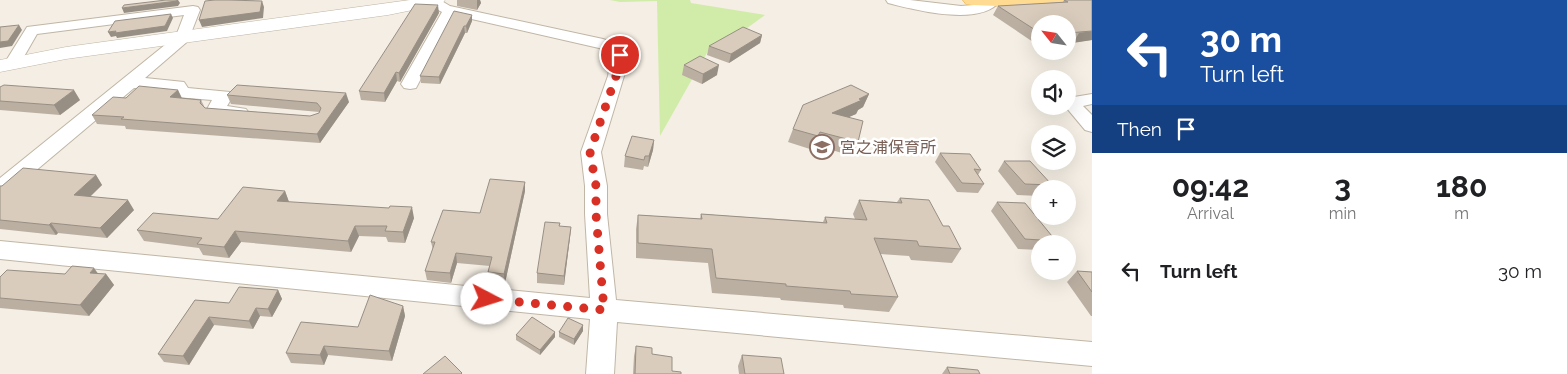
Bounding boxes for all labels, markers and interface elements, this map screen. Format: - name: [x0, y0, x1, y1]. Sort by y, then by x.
- north arrow: [1031, 15, 1076, 60]
- map controls: [1031, 15, 1076, 280]
- text: 30 m: [1200, 19, 1282, 60]
- icon: left: [1117, 20, 1182, 85]
- pin: [599, 34, 641, 76]
- icon: arrive: [606, 41, 634, 69]
- text: Turn left: [1200, 61, 1284, 87]
- button: sound: [1031, 70, 1076, 115]
- icon: arrive: [1172, 115, 1200, 143]
- text: Then: [1117, 118, 1162, 140]
- button: layers: [1031, 125, 1076, 170]
- school or university icon: 宮之浦保育所: [809, 134, 835, 160]
- place label: 宮之浦保育所: [840, 138, 936, 157]
- text: 09:42: [1172, 169, 1249, 204]
- text: 3: [1334, 169, 1351, 204]
- text: 180: [1436, 169, 1487, 204]
- button: +: [1031, 180, 1076, 225]
- text: Arrival: [1187, 204, 1234, 223]
- text: min: [1329, 204, 1356, 223]
- text: m: [1454, 204, 1469, 223]
- button: −: [1031, 235, 1076, 280]
- icon: left: [1117, 257, 1145, 285]
- text: Turn left: [1160, 260, 1237, 282]
- text: 30 m: [1498, 260, 1542, 282]
- position arrow: [460, 272, 512, 324]

